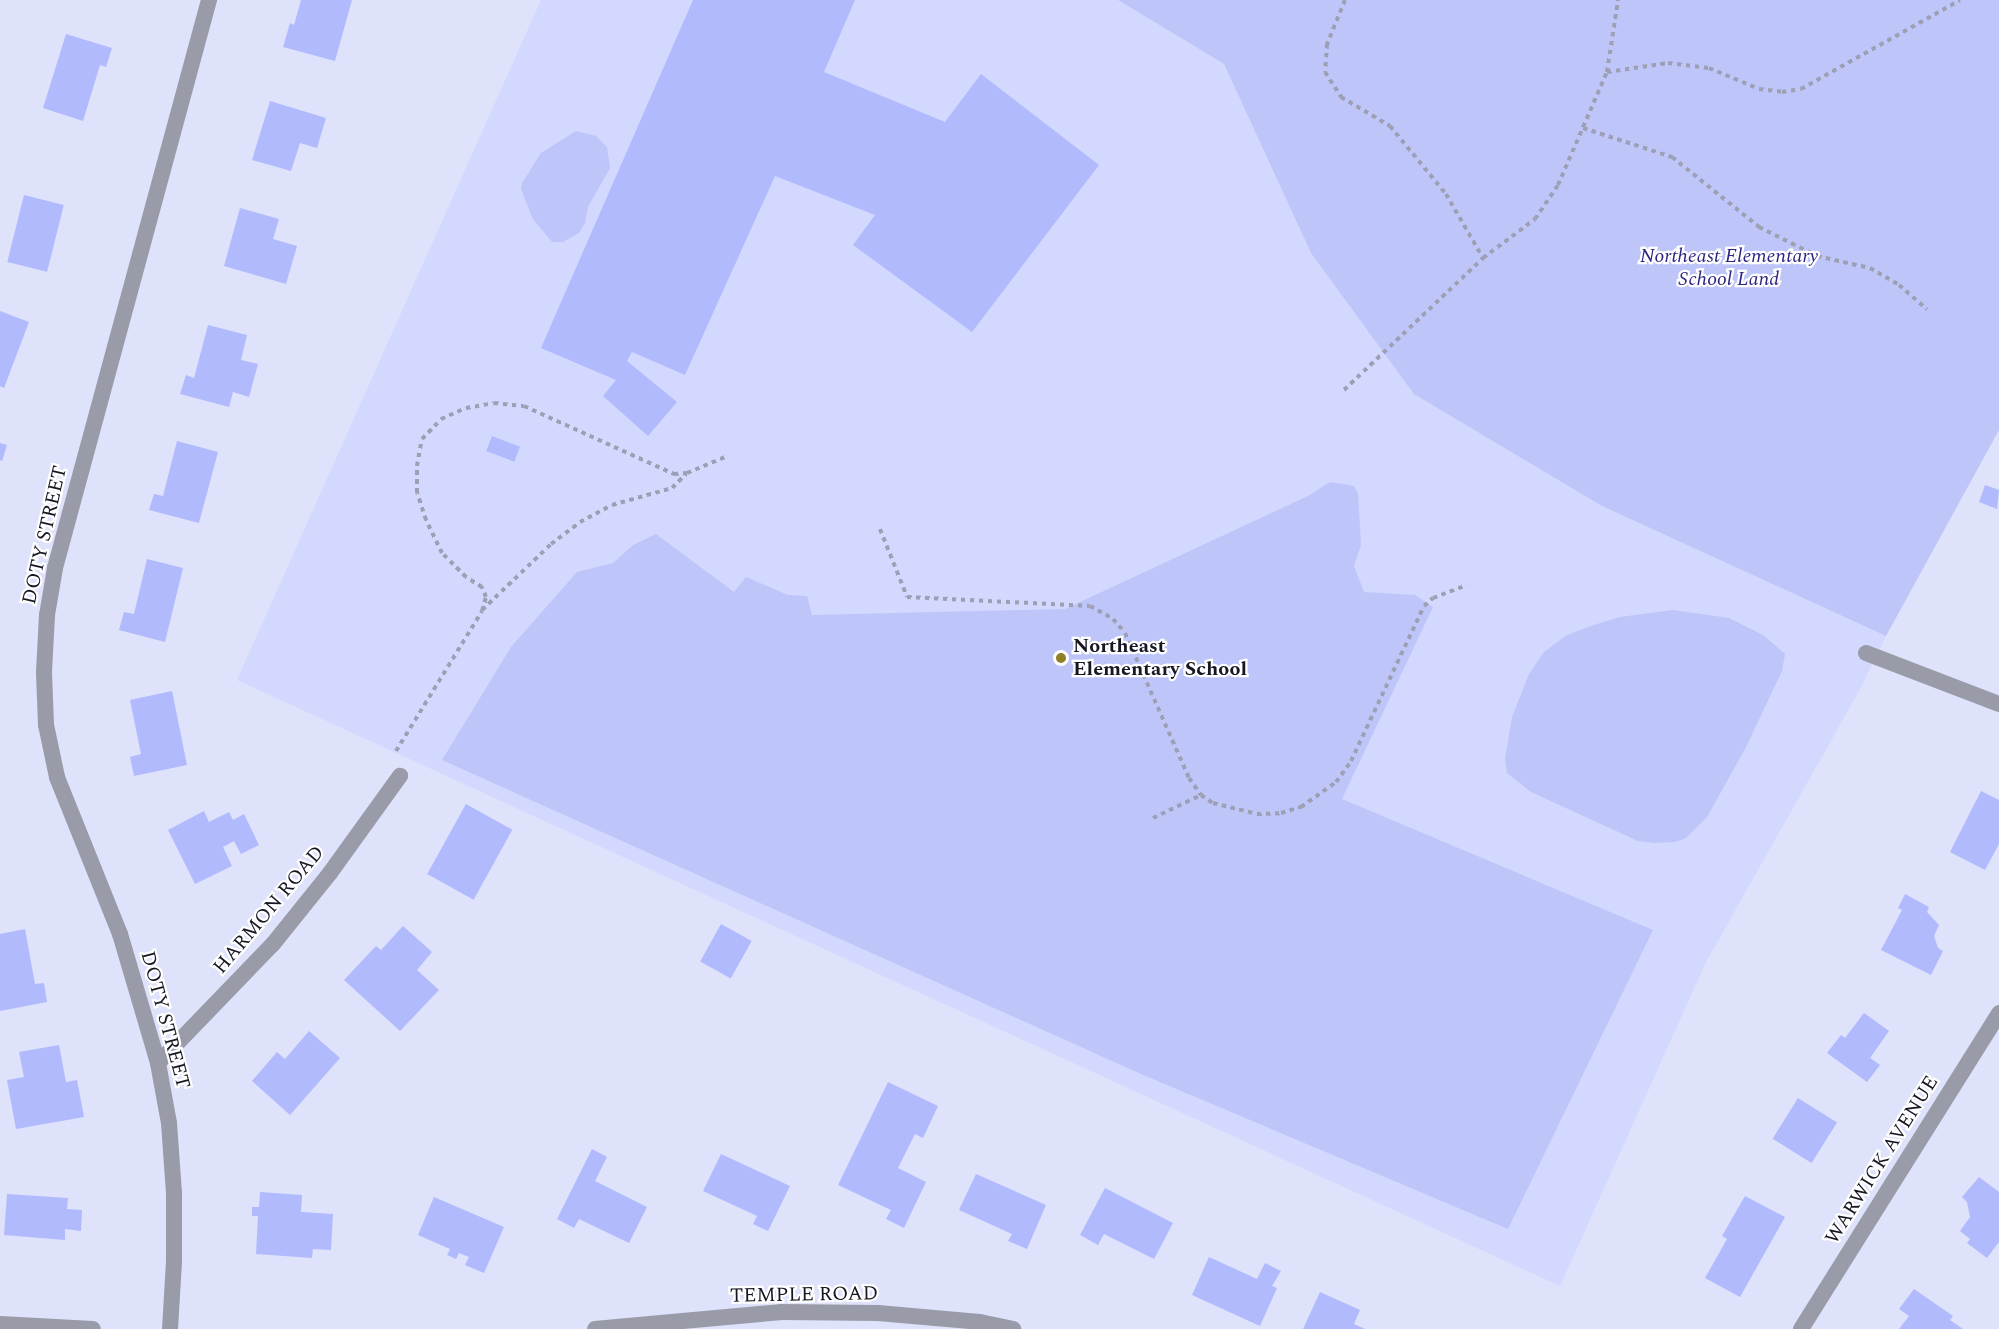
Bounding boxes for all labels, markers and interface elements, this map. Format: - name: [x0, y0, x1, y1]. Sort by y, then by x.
- park label: Northeast Elementary School Land: [1640, 245, 1818, 292]
- street label: DOTY STREET: [17, 463, 73, 607]
- place label: Northeast Elementary School: [1073, 634, 1247, 681]
- marker: Northeast Elementary School: [1054, 651, 1068, 665]
- street label: HARMON ROAD: [208, 841, 330, 979]
- street label: DOTY STREET: [135, 949, 195, 1091]
- street label: WARWICK AVENUE: [1820, 1071, 1944, 1249]
- street label: TEMPLE ROAD: [730, 1282, 878, 1308]

